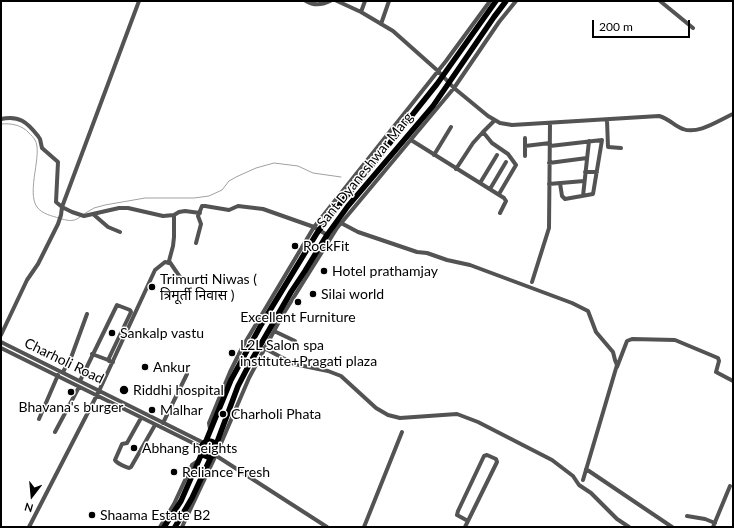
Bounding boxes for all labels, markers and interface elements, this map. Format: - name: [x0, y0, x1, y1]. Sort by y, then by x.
- scale bar: [594, 12, 692, 38]
- text: 200 m: [599, 19, 633, 34]
- street label: Sant Dyaneshwar Marg: [313, 109, 417, 231]
- place label: RockFit: [303, 238, 349, 254]
- marker: RockFit: [290, 241, 300, 251]
- place label: Hotel prathamjay: [332, 263, 438, 279]
- marker: Hotel prathamjay: [319, 266, 329, 276]
- place label: Trimurti Niwas ( त्रिमूर्ती निवास ): [160, 271, 257, 304]
- marker: Trimurti Niwas ( त्रिमूर्ती निवास ): [147, 282, 157, 292]
- place label: Silai world: [321, 286, 384, 302]
- marker: Silai world: [308, 289, 318, 299]
- marker: Excellent Furniture: [293, 297, 303, 307]
- place label: Excellent Furniture: [240, 309, 356, 325]
- place label: Sankalp vastu: [120, 325, 204, 341]
- marker: Sankalp vastu: [107, 328, 117, 338]
- street label: Charholi Road: [22, 335, 106, 387]
- place label: L2L Salon spa institute+Pragati plaza: [240, 337, 377, 370]
- marker: L2L Salon spa institute+Pragati plaza: [227, 348, 237, 358]
- place label: Ankur: [153, 359, 190, 375]
- marker: Ankur: [140, 362, 150, 372]
- place label: Riddhi hospital: [133, 382, 224, 398]
- marker: Riddhi hospital: [118, 384, 130, 396]
- marker: Bhavana's burger: [66, 387, 76, 397]
- place label: Bhavana's burger: [19, 399, 123, 415]
- place label: Malhar: [160, 402, 203, 418]
- marker: Malhar: [147, 405, 157, 415]
- place label: Charholi Phata: [231, 406, 321, 422]
- marker: Charholi Phata: [218, 409, 228, 419]
- place label: Abhang heights: [142, 440, 237, 456]
- marker: Abhang heights: [129, 443, 139, 453]
- place label: Reliance Fresh: [182, 464, 270, 480]
- marker: Reliance Fresh: [169, 467, 179, 477]
- north arrow: [12, 476, 52, 516]
- text: N: [23, 501, 34, 515]
- place label: Shaama Estate B2: [100, 507, 210, 523]
- marker: Shaama Estate B2: [87, 510, 97, 520]

